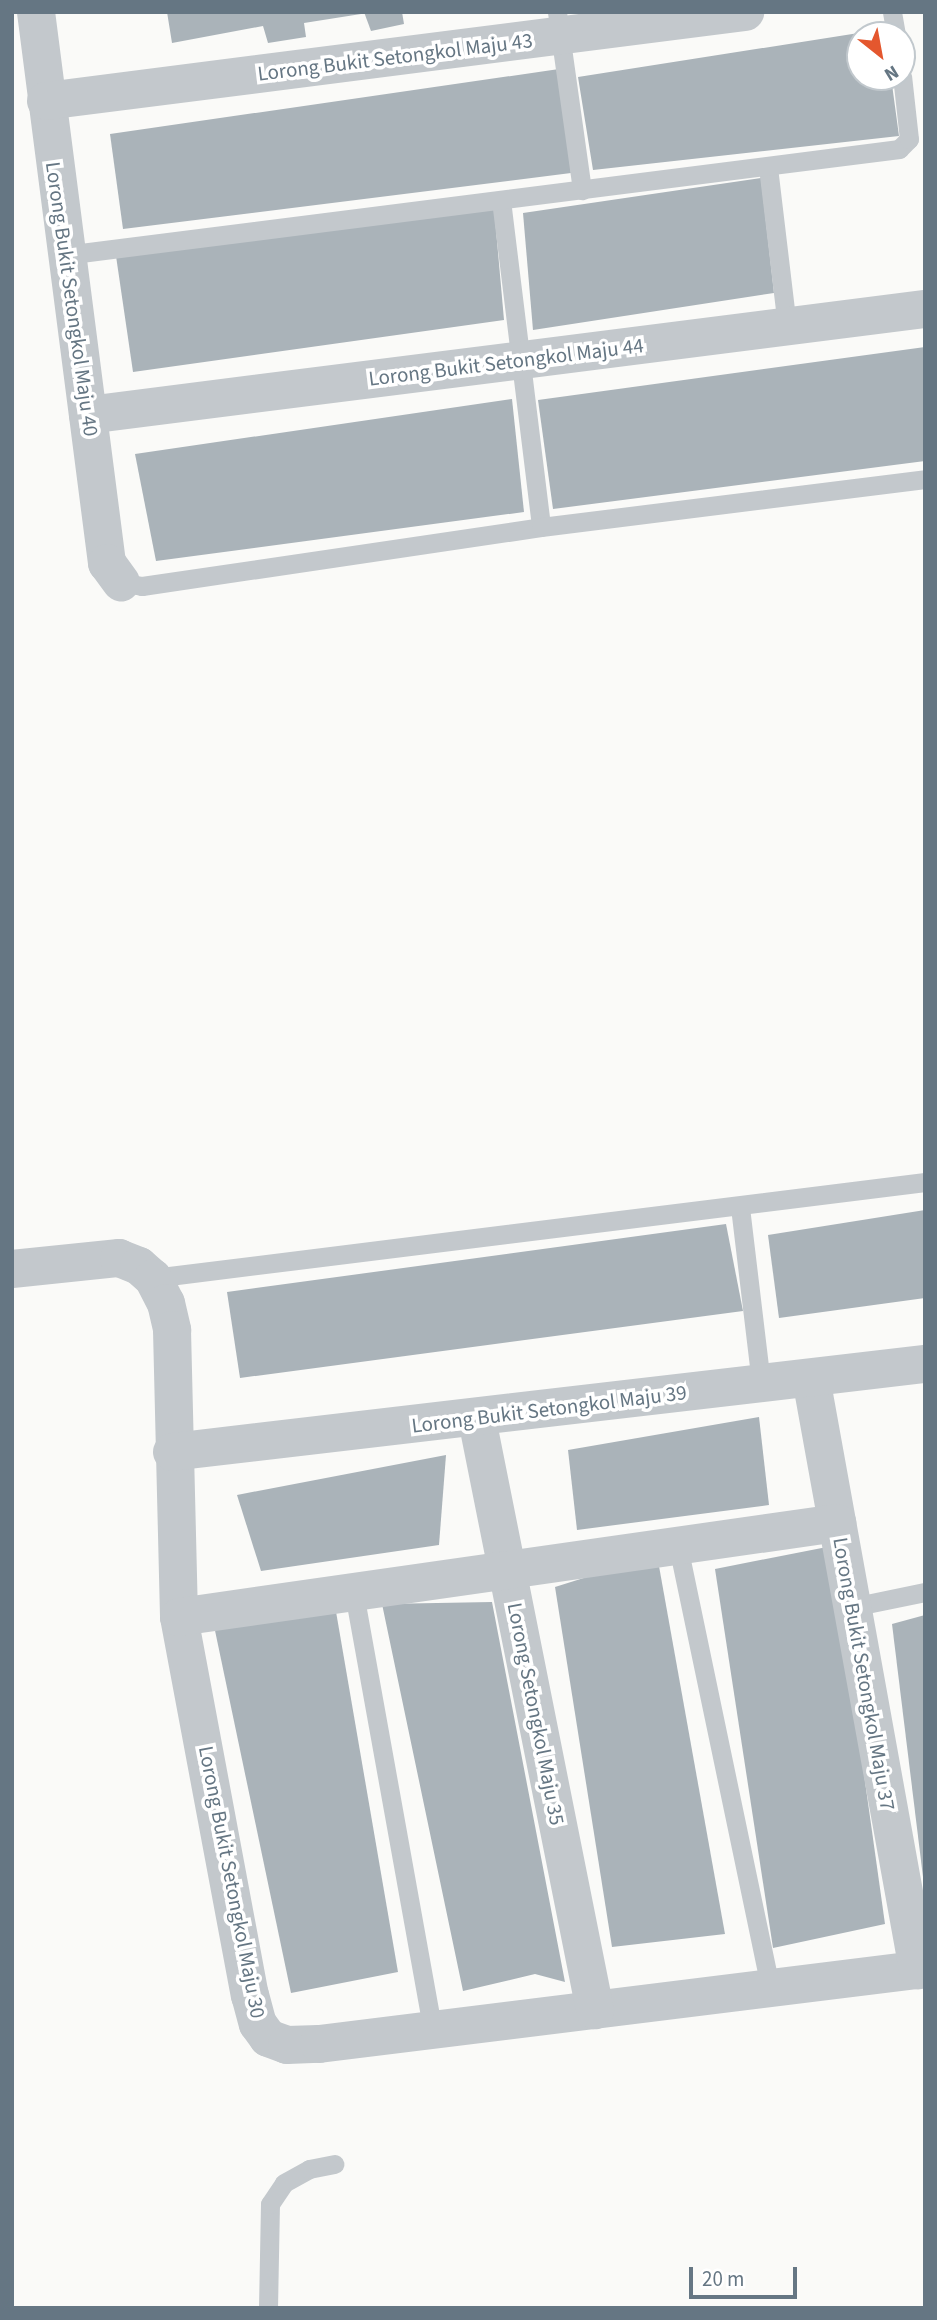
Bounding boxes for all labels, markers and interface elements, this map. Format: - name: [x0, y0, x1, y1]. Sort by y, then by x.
- north arrow: [846, 21, 916, 91]
- street label: Lorong Bukit Setongkol Maju 43: [256, 28, 534, 86]
- text: N: [879, 58, 903, 88]
- street label: Lorong Bukit Setongkol Maju 40: [40, 160, 104, 438]
- street label: Lorong Bukit Setongkol Maju 44: [367, 333, 645, 391]
- street label: Lorong Bukit Setongkol Maju 39: [410, 1380, 688, 1438]
- street label: Lorong Bukit Setongkol Maju 37: [828, 1535, 900, 1813]
- street label: Lorong Setongkol Maju 35: [502, 1601, 570, 1827]
- street label: Lorong Bukit Setongkol Maju 30: [193, 1744, 271, 2020]
- scale bar: [692, 2254, 800, 2298]
- text: 20 m: [702, 2264, 744, 2294]

